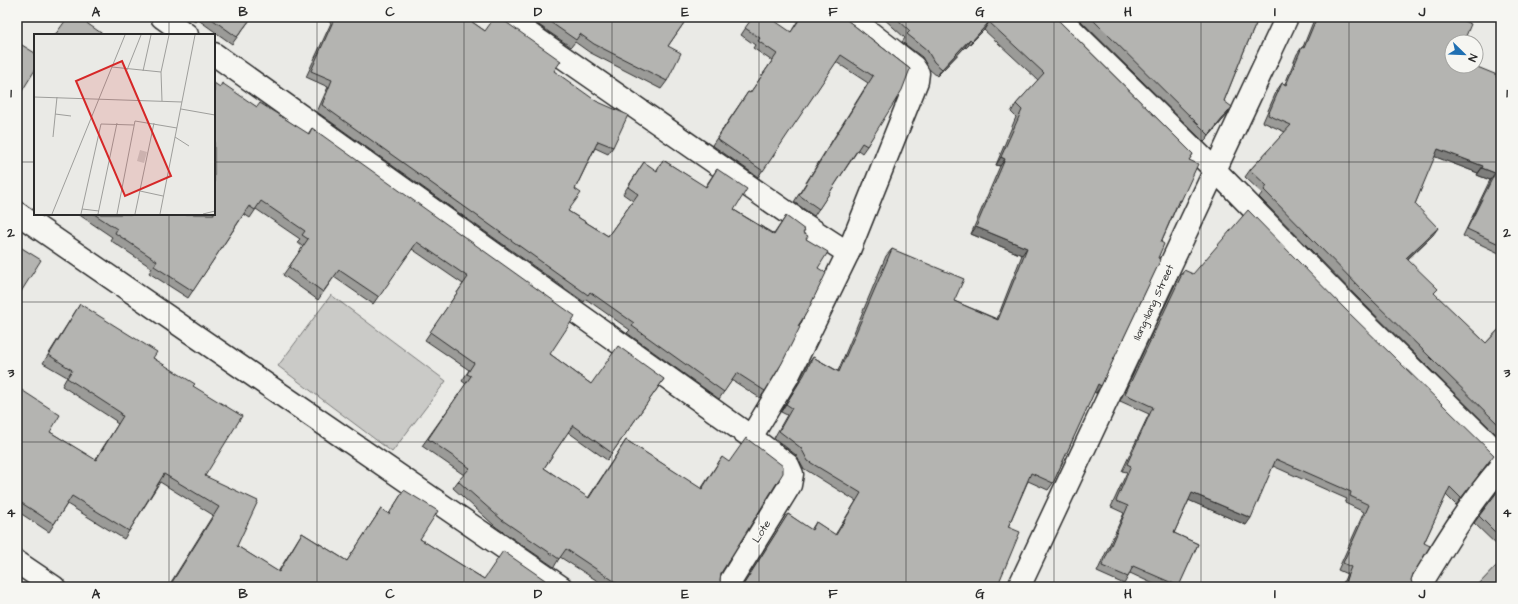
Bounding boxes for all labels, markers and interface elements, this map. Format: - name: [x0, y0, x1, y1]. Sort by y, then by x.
- text: A: [92, 3, 101, 21]
- text: B: [238, 3, 248, 21]
- text: C: [385, 3, 395, 21]
- text: D: [534, 3, 543, 21]
- text: E: [681, 3, 689, 21]
- text: F: [828, 3, 838, 21]
- text: G: [975, 3, 985, 21]
- text: H: [1124, 3, 1132, 21]
- text: I: [1274, 3, 1276, 21]
- text: J: [1418, 3, 1426, 21]
- inset map: [34, 34, 215, 215]
- north arrow: [1444, 34, 1484, 74]
- text: N: [1464, 52, 1481, 64]
- text: 1: [10, 84, 12, 102]
- text: 1: [1506, 84, 1508, 102]
- text: 2: [6, 224, 15, 242]
- text: 2: [1502, 224, 1511, 242]
- street label: Ilang-Ilang Street: [1129, 261, 1179, 343]
- text: 3: [7, 364, 15, 382]
- text: 3: [1503, 364, 1511, 382]
- text: 4: [7, 504, 16, 522]
- text: 4: [1503, 504, 1512, 522]
- street label: Lote: [749, 517, 774, 546]
- text: A: [92, 585, 101, 603]
- text: B: [238, 585, 248, 603]
- text: C: [385, 585, 395, 603]
- text: D: [534, 585, 543, 603]
- text: E: [681, 585, 689, 603]
- text: F: [828, 585, 838, 603]
- text: G: [975, 585, 985, 603]
- text: H: [1124, 585, 1132, 603]
- text: I: [1274, 585, 1276, 603]
- text: J: [1418, 585, 1426, 603]

